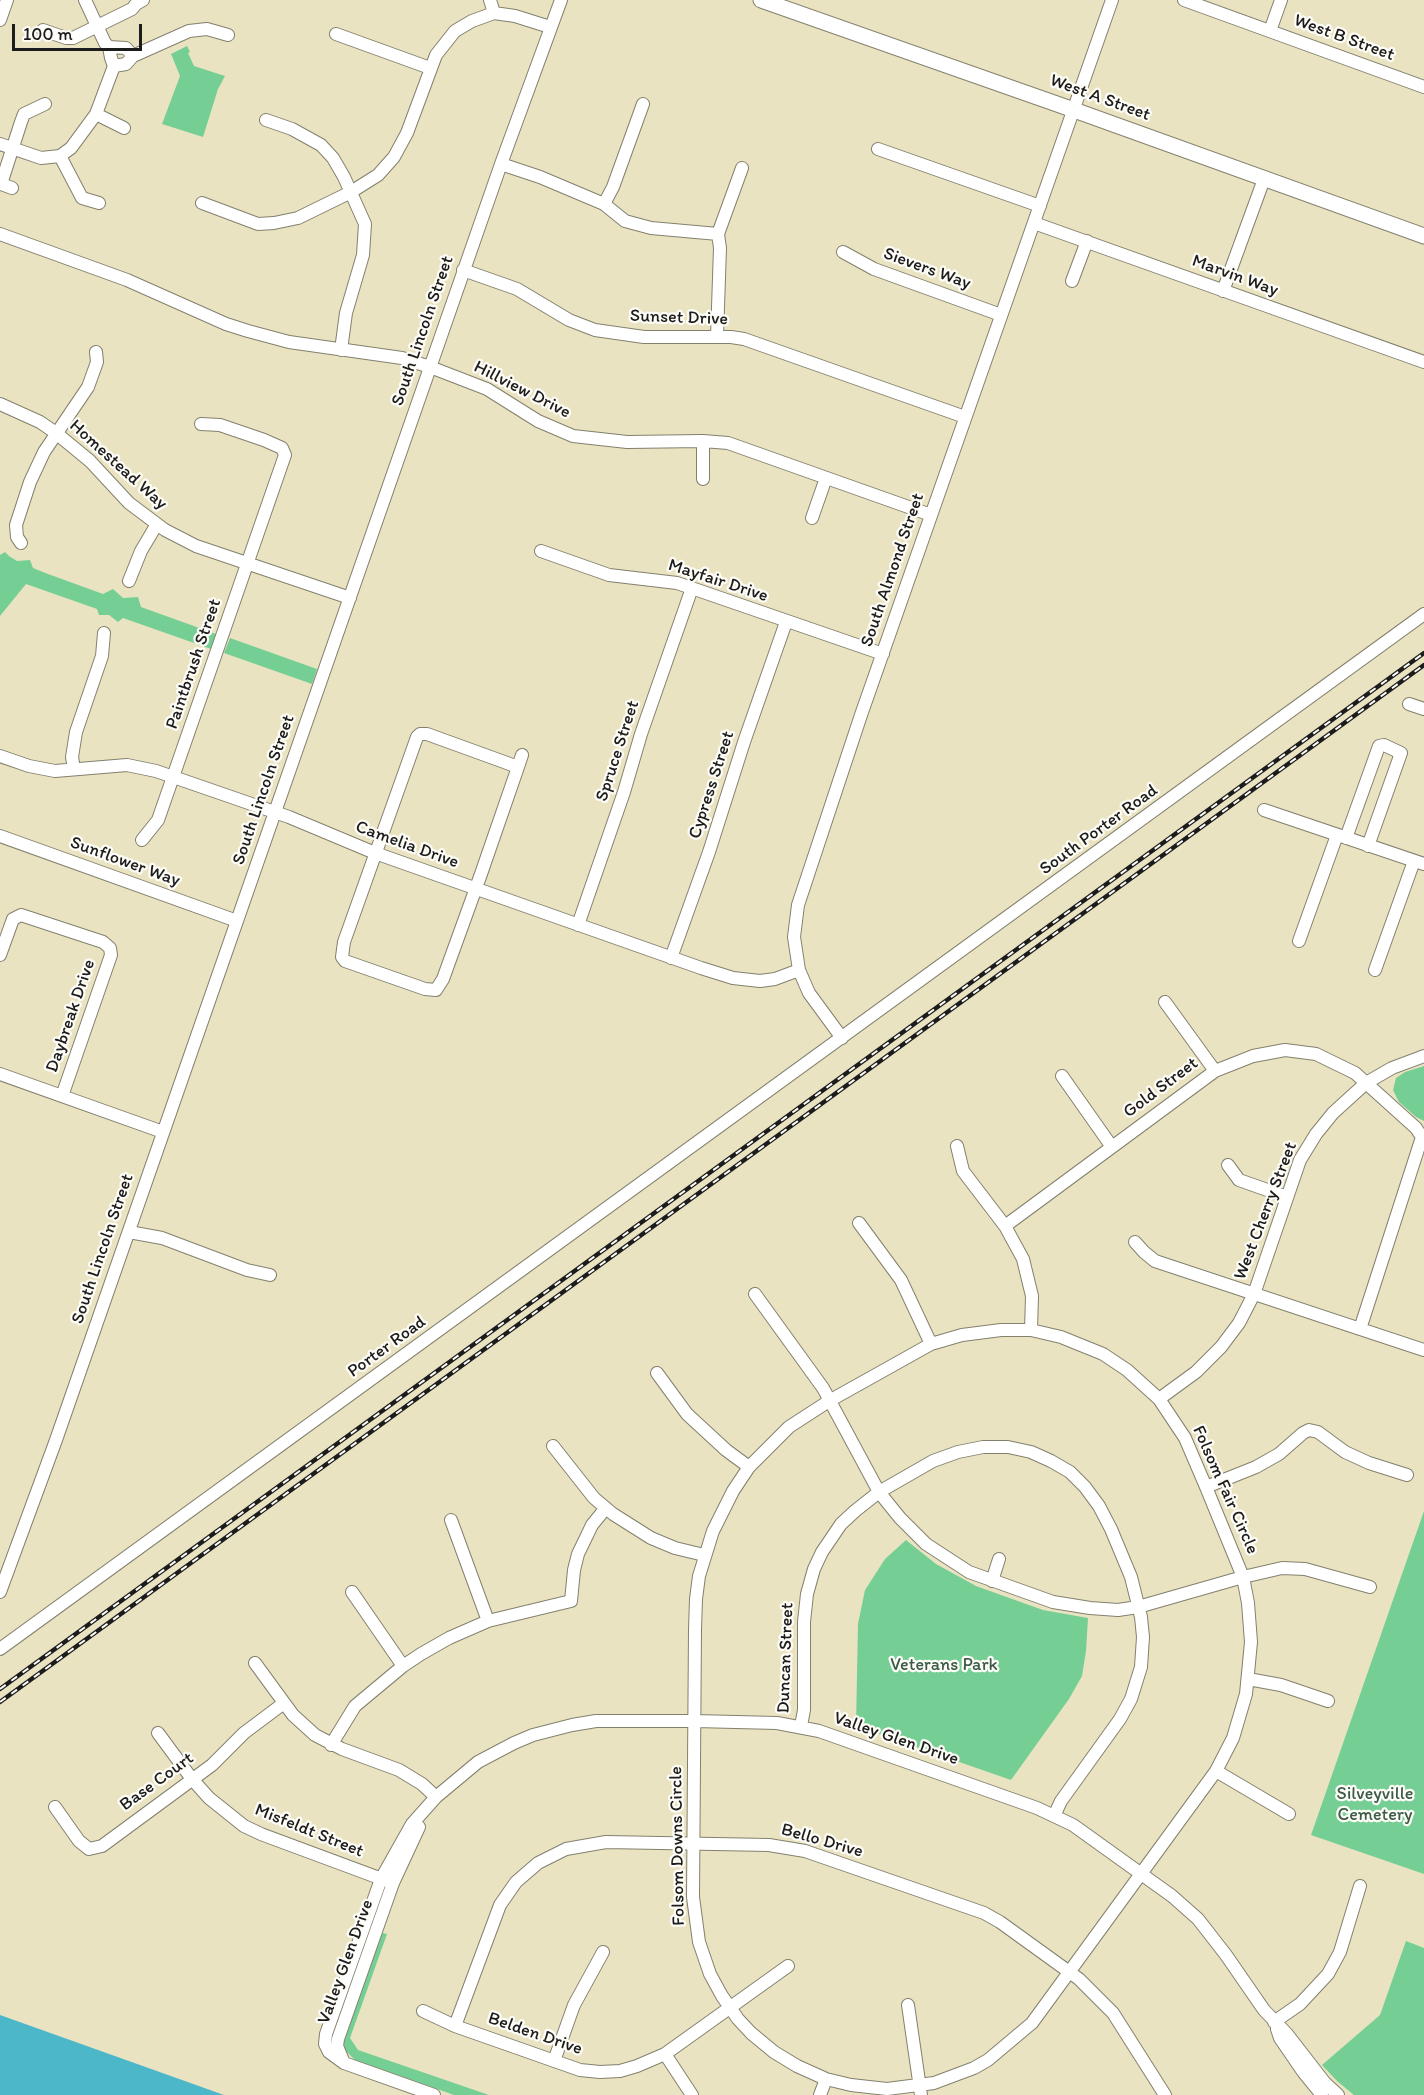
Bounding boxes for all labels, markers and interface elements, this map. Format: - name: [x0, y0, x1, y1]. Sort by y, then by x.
- street label: West B Street: [1291, 10, 1397, 66]
- scale bar: [15, 12, 146, 50]
- text: 100 m: [23, 23, 73, 45]
- street label: West A Street: [1047, 70, 1153, 126]
- street label: Sievers Way: [880, 243, 974, 295]
- street label: Marvin Way: [1189, 250, 1281, 302]
- street label: South Lincoln Street: [387, 253, 459, 409]
- street label: Sunset Drive: [630, 305, 728, 331]
- street label: Hillview Drive: [470, 356, 574, 424]
- street label: Homestead Way: [64, 415, 172, 515]
- street label: South Almond Street: [857, 490, 929, 650]
- street label: Mayfair Drive: [665, 555, 771, 607]
- street label: Paintbrush Street: [162, 596, 226, 732]
- street label: Spruce Street: [592, 698, 644, 804]
- street label: South Lincoln Street: [228, 712, 300, 868]
- street label: Cypress Street: [684, 728, 740, 842]
- street label: South Porter Road: [1036, 780, 1162, 880]
- street label: Camelia Drive: [352, 816, 462, 874]
- street label: Sunflower Way: [67, 832, 183, 892]
- street label: Daybreak Drive: [42, 957, 100, 1075]
- street label: Gold Street: [1119, 1053, 1203, 1123]
- street label: West Cherry Street: [1230, 1139, 1302, 1283]
- street label: South Lincoln Street: [67, 1171, 139, 1327]
- street label: Porter Road: [344, 1311, 430, 1383]
- street label: Folsom Fair Circle: [1187, 1422, 1263, 1558]
- street label: Duncan Street: [773, 1602, 799, 1714]
- park label: Veterans Park: [890, 1654, 998, 1676]
- street label: Valley Glen Drive: [831, 1707, 961, 1771]
- street label: Base Court: [116, 1748, 198, 1816]
- street label: Folsom Downs Circle: [666, 1766, 690, 1926]
- park label: Silveyville Cemetery: [1337, 1783, 1413, 1826]
- street label: Misfeldt Street: [251, 1799, 367, 1863]
- street label: Bello Drive: [779, 1819, 865, 1863]
- street label: Valley Glen Drive: [313, 1897, 379, 2027]
- street label: Belden Drive: [485, 2008, 585, 2060]

